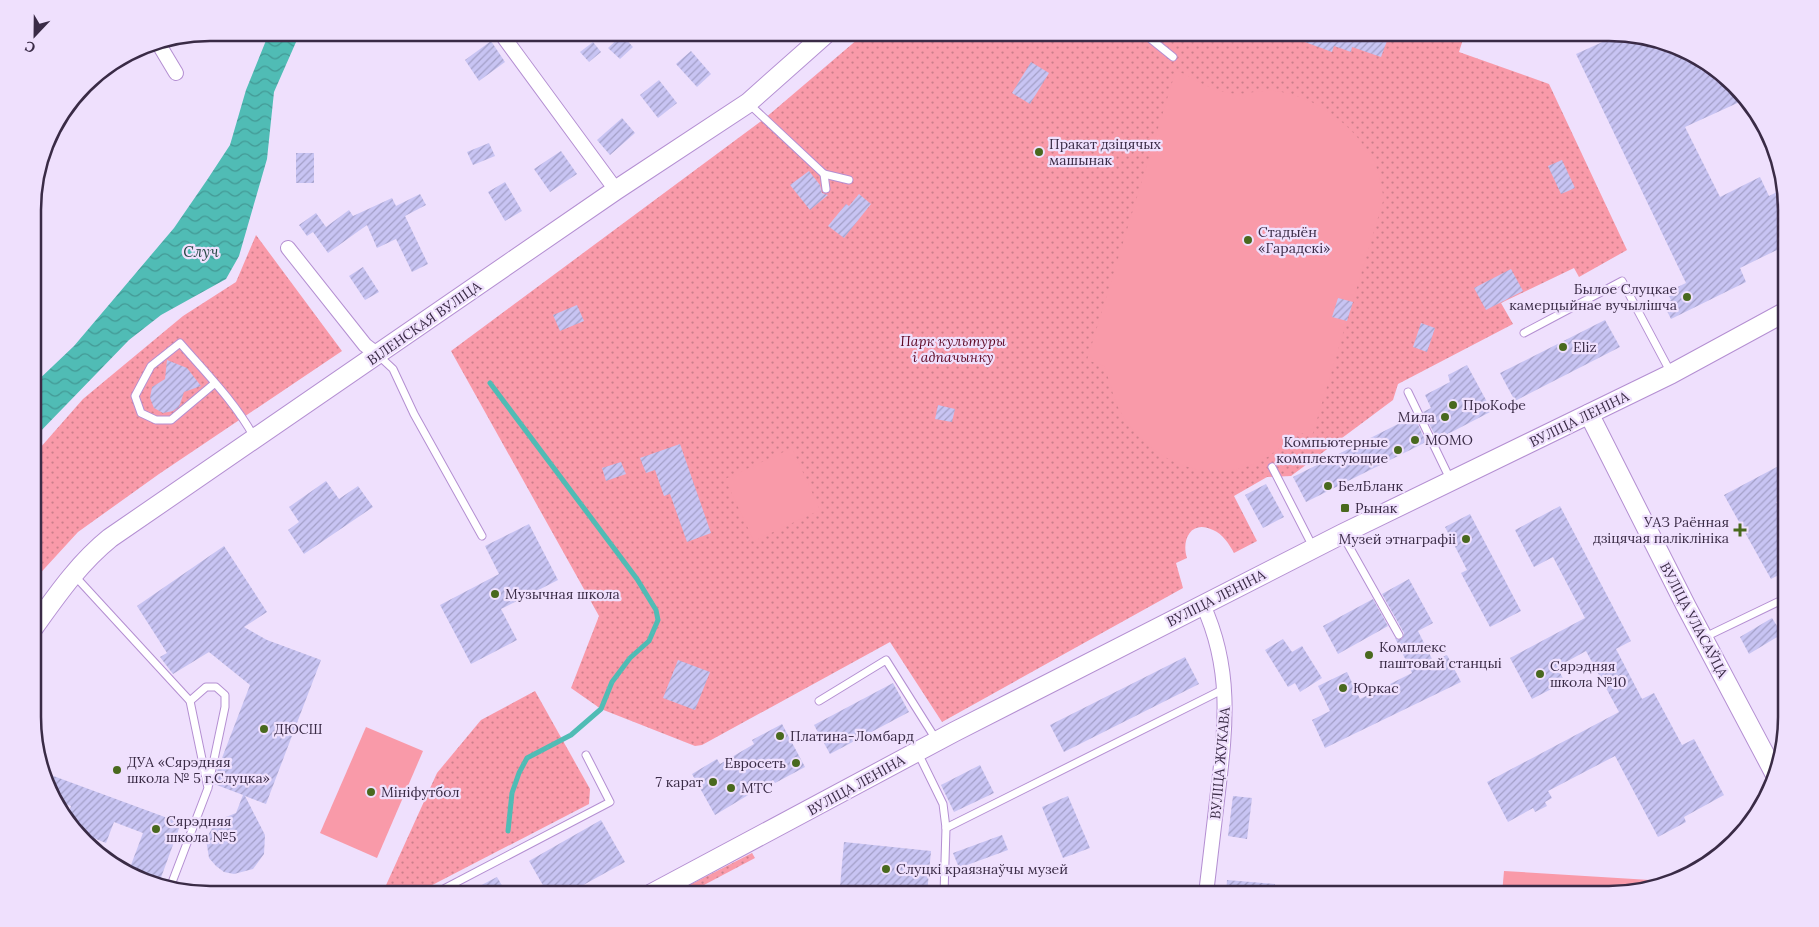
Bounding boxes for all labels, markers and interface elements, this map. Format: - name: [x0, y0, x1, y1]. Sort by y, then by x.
- north arrow: [10, 10, 60, 60]
- text: С: [22, 37, 38, 57]
- place label: Пракат дзіцячых машынак: [1049, 135, 1162, 169]
- marker: Пракат дзіцячых машынак: [1033, 146, 1045, 158]
- place label: Стадыён «Гарадскі»: [1258, 223, 1331, 257]
- marker: Стадыён «Гарадскі»: [1242, 234, 1254, 246]
- water label: Случ: [183, 242, 219, 261]
- street label: ВІЛЕНСКАЯ ВУЛІЦА: [364, 277, 485, 369]
- place label: Былое Слуцкае камерцыйнае вучылішча: [1509, 280, 1677, 314]
- marker: Былое Слуцкае камерцыйнае вучылішча: [1681, 291, 1693, 303]
- park label: Парк культуры і адпачынку: [900, 332, 1006, 366]
- place label: Eliz: [1573, 338, 1597, 356]
- marker: Eliz: [1557, 341, 1569, 353]
- street label: ВУЛІЦА ЛЕНІНА: [1526, 387, 1632, 451]
- place label: ПроКофе: [1463, 396, 1526, 414]
- marker: ПроКофе: [1447, 399, 1459, 411]
- place label: Мила: [1398, 408, 1435, 426]
- marker: Мила: [1439, 411, 1451, 423]
- place label: МОМО: [1425, 431, 1473, 449]
- place label: Компьютерные комплектующие: [1276, 433, 1388, 467]
- marker: МОМО: [1409, 434, 1421, 446]
- marker: Компьютерные комплектующие: [1392, 444, 1404, 456]
- place label: БелБланк: [1338, 477, 1403, 495]
- marker: БелБланк: [1322, 480, 1334, 492]
- place label: Рынак: [1355, 499, 1398, 517]
- marker: Рынак: [1339, 502, 1351, 514]
- place label: УАЗ Раённая дзіцячая паліклініка: [1593, 513, 1729, 547]
- marker: УАЗ Раённая дзіцячая паліклініка: [1733, 523, 1747, 537]
- place label: Музей этнаграфіі: [1338, 530, 1456, 548]
- marker: Музей этнаграфіі: [1460, 533, 1472, 545]
- street label: ВУЛІЦА УЛАСАЎЦА: [1656, 559, 1732, 681]
- street label: ВУЛІЦА ЛЕНІНА: [1164, 565, 1269, 631]
- place label: Музычная школа: [505, 585, 620, 603]
- marker: Музычная школа: [489, 588, 501, 600]
- place label: Комплекс паштовай станцыі: [1379, 638, 1502, 672]
- marker: Комплекс паштовай станцыі: [1363, 649, 1375, 661]
- place label: Сярэдняя школа №10: [1550, 657, 1626, 691]
- marker: Сярэдняя школа №10: [1534, 668, 1546, 680]
- place label: Юркас: [1353, 679, 1399, 697]
- marker: Юркас: [1337, 682, 1349, 694]
- street label: ВУЛІЦА ЖУКАВА: [1206, 706, 1234, 820]
- place label: ДЮСШ: [274, 720, 323, 738]
- marker: ДЮСШ: [258, 723, 270, 735]
- place label: Платина-Ломбард: [790, 727, 914, 745]
- marker: Платина-Ломбард: [774, 730, 786, 742]
- street label: ВУЛІЦА ЛЕНІНА: [804, 751, 908, 819]
- place label: ДУА «Сярэдняя школа № 5 г.Слуцка»: [127, 753, 270, 787]
- place label: Евросеть: [724, 754, 786, 772]
- marker: Евросеть: [790, 757, 802, 769]
- marker: ДУА «Сярэдняя школа № 5 г.Слуцка»: [111, 764, 123, 776]
- place label: 7 карат: [656, 773, 703, 791]
- marker: 7 карат: [707, 776, 719, 788]
- place label: МТС: [741, 779, 773, 797]
- marker: МТС: [725, 782, 737, 794]
- place label: Мініфутбол: [381, 783, 460, 801]
- marker: Мініфутбол: [365, 786, 377, 798]
- place label: Сярэдняя школа №5: [166, 812, 236, 846]
- marker: Сярэдняя школа №5: [150, 823, 162, 835]
- place label: Слуцкі краязнаўчы музей: [896, 860, 1068, 878]
- marker: Слуцкі краязнаўчы музей: [880, 863, 892, 875]

